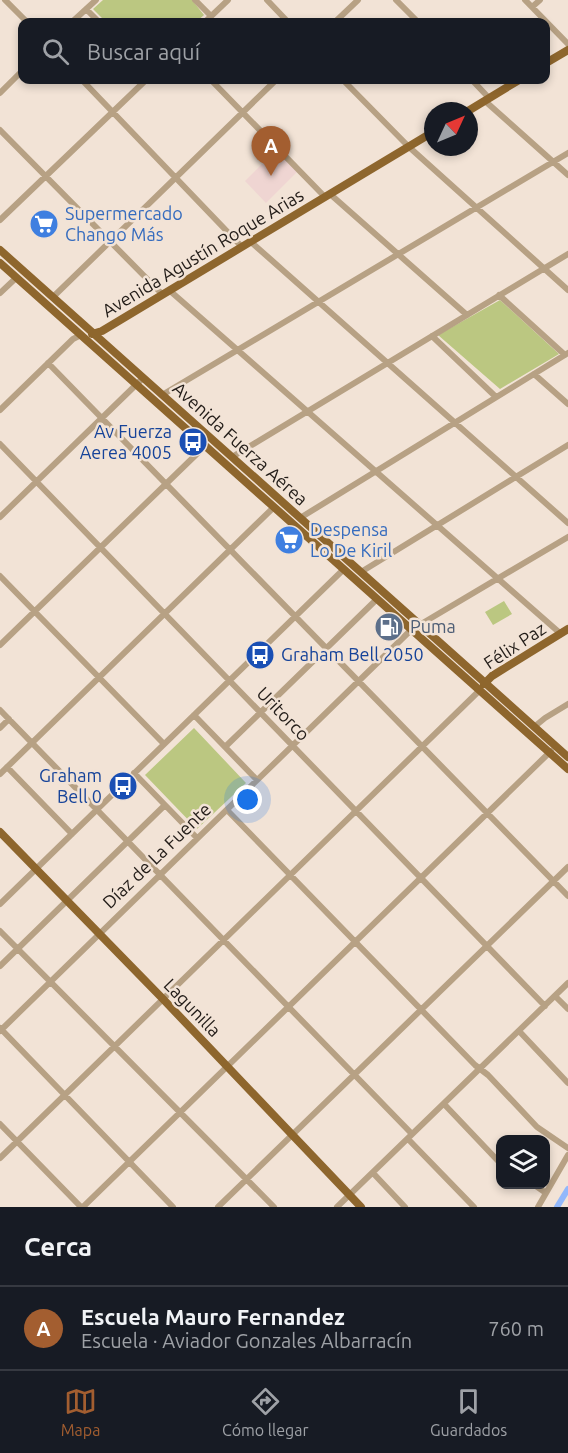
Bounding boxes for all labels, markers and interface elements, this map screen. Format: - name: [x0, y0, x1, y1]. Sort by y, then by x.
- search box: [18, 18, 550, 84]
- icon: search: [39, 35, 72, 68]
- text: Buscar aquí: [87, 39, 200, 64]
- north arrow: [424, 102, 478, 156]
- pin: A: [252, 126, 290, 176]
- street label: Avenida Agustín Roque Arias: [98, 184, 307, 320]
- place label: Supermercado Chango Más: [65, 203, 183, 244]
- supermarket icon: Supermercado Chango Más: [28, 208, 60, 240]
- street label: Avenida Fuerza Aérea: [169, 378, 312, 509]
- place label: Av Fuerza Aerea 4005: [80, 421, 172, 462]
- bus stop icon: Av Fuerza Aerea 4005: [177, 426, 209, 458]
- place label: Despensa Lo De Kiril: [310, 519, 392, 560]
- supermarket icon: Despensa Lo De Kiril: [273, 524, 305, 556]
- fuel station icon: Puma: [373, 611, 405, 643]
- place label: Puma: [410, 616, 456, 636]
- street label: Félix Paz: [480, 618, 549, 673]
- bus stop icon: Graham Bell 2050: [244, 639, 276, 671]
- place label: Graham Bell 2050: [281, 644, 424, 664]
- street label: Uritorco: [253, 682, 314, 744]
- place label: Graham Bell 0: [39, 765, 102, 806]
- bus stop icon: Graham Bell 0: [107, 770, 139, 802]
- your location: [233, 785, 262, 814]
- street label: Díaz de La Fuente: [98, 799, 215, 912]
- street label: Lagunilla: [160, 974, 225, 1040]
- map controls: [496, 1135, 550, 1189]
- button: layers: [496, 1135, 550, 1189]
- text: Cerca: [24, 1232, 92, 1261]
- text: Escuela Mauro Fernandez: [81, 1304, 345, 1329]
- text: A: [36, 1317, 51, 1340]
- text: 760 m: [488, 1317, 544, 1340]
- text: Escuela · Aviador Gonzales Albarracín: [81, 1329, 412, 1352]
- tab: Mapa: [61, 1385, 100, 1439]
- tab: Cómo llegar: [222, 1385, 309, 1439]
- tab: Guardados: [430, 1385, 507, 1439]

